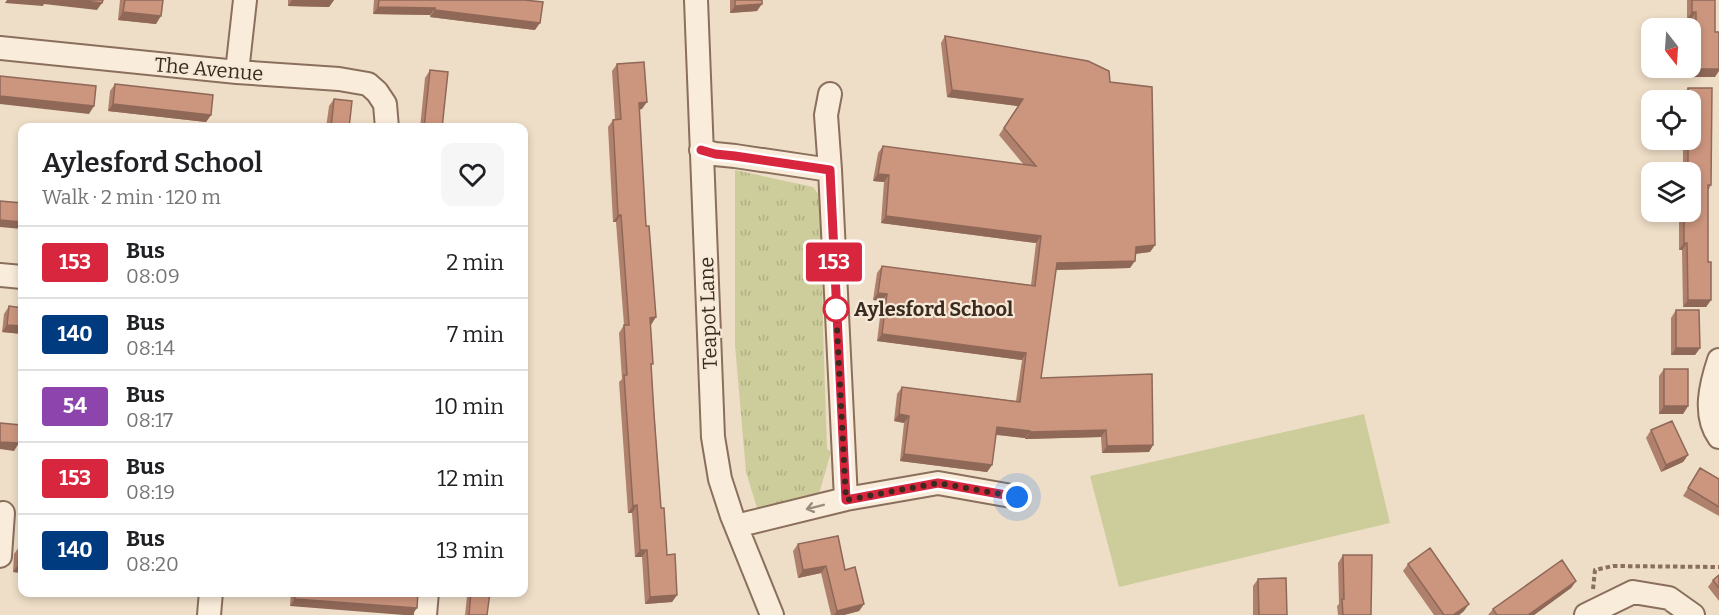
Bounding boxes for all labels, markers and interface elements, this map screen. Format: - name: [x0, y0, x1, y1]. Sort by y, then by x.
- north arrow: [1641, 18, 1701, 78]
- map controls: [1641, 18, 1701, 222]
- street label: The Avenue: [154, 52, 264, 86]
- button: locate: [1641, 90, 1701, 150]
- button: heart: [441, 143, 504, 206]
- text: Aylesford School: [42, 146, 263, 179]
- button: layers: [1641, 162, 1701, 222]
- text: Walk · 2 min · 120 m: [42, 185, 221, 209]
- text: Bus: [126, 237, 165, 264]
- line badge: 153: [800, 242, 868, 282]
- text: 153: [59, 249, 91, 275]
- text: 2 min: [446, 249, 504, 276]
- text: 153: [818, 249, 850, 275]
- street label: Teapot Lane: [694, 256, 722, 370]
- text: 08:09: [126, 264, 180, 288]
- marker: Aylesford School: [823, 296, 849, 322]
- place label: Aylesford School: [854, 297, 1013, 321]
- text: Bus: [126, 309, 165, 336]
- text: 140: [57, 321, 93, 347]
- text: 7 min: [447, 321, 504, 348]
- text: 08:14: [126, 336, 175, 360]
- text: Bus: [126, 381, 165, 408]
- text: 54: [63, 393, 87, 419]
- text: 10 min: [435, 393, 504, 420]
- text: 08:17: [126, 408, 173, 432]
- text: Bus: [126, 453, 165, 480]
- text: 153: [59, 465, 91, 491]
- text: 12 min: [437, 465, 504, 492]
- text: 08:19: [126, 480, 175, 504]
- your location: [1002, 482, 1032, 512]
- one-way arrow: [806, 502, 825, 514]
- text: Bus: [126, 525, 165, 552]
- text: 140: [57, 537, 93, 563]
- text: 13 min: [437, 537, 504, 564]
- text: 08:20: [126, 552, 179, 576]

